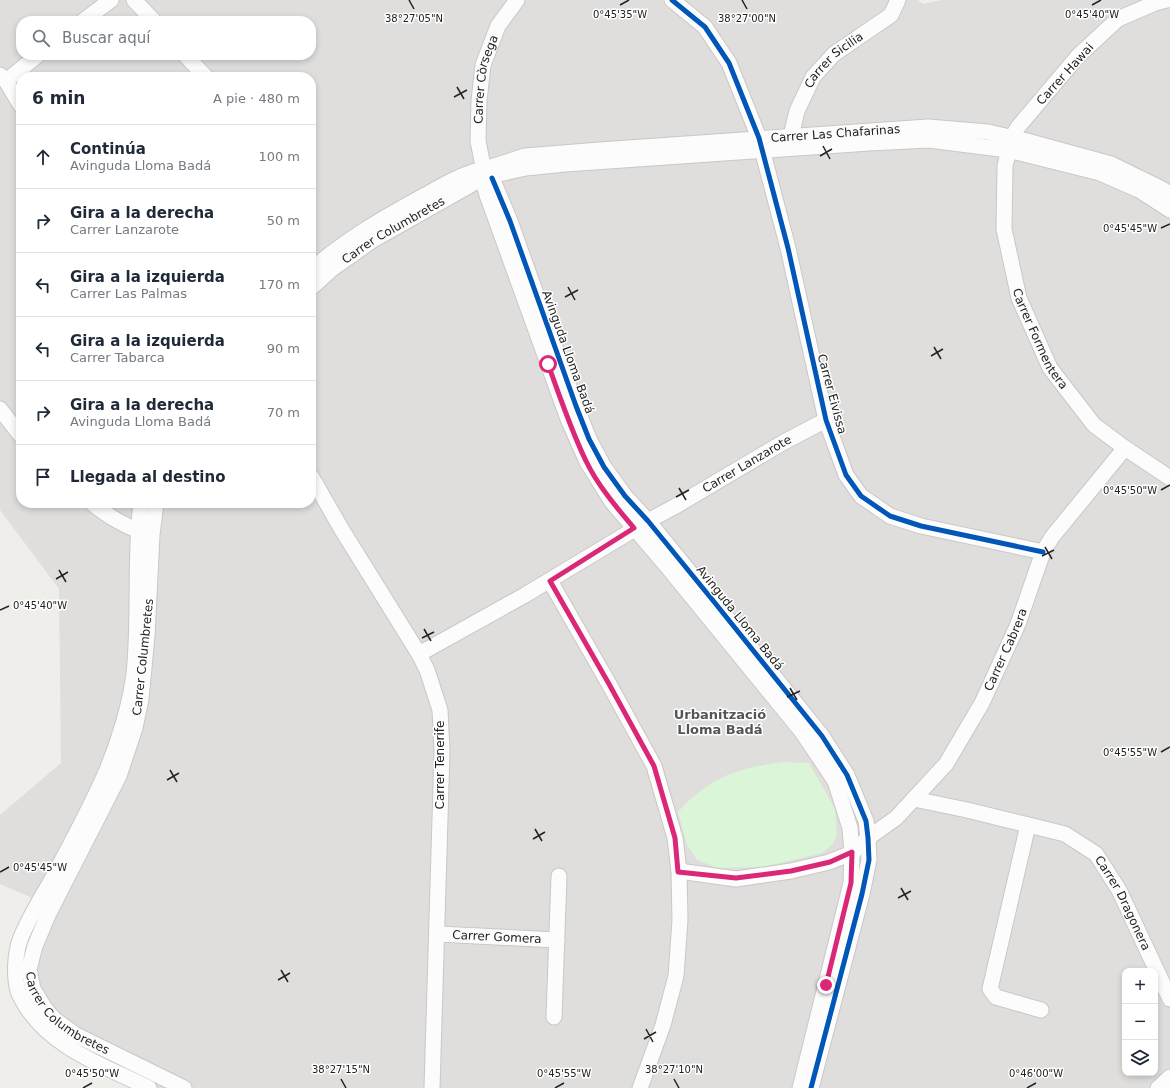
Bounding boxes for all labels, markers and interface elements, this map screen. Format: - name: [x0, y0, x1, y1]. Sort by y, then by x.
- text: 0°45'35"W: [593, 9, 647, 20]
- text: 0°45'40"W: [1065, 9, 1119, 20]
- text: 38°27'05"N: [385, 13, 443, 24]
- text: 38°27'00"N: [718, 13, 776, 24]
- search box: [16, 16, 316, 60]
- icon: search: [30, 27, 52, 49]
- text: Buscar aquí: [62, 29, 150, 47]
- street label: Carrer Sicilia: [802, 29, 866, 90]
- street label: Carrer Còrsega: [471, 33, 501, 124]
- street label: Carrer Hawai: [1034, 40, 1096, 108]
- text: 6 min: [32, 88, 85, 108]
- text: A pie · 480 m: [213, 91, 300, 106]
- street label: Carrer Las Chafarinas: [770, 122, 901, 145]
- text: Continúa: [70, 140, 146, 158]
- icon: ahead: [32, 146, 54, 168]
- text: 100 m: [258, 149, 300, 164]
- text: Avinguda Lloma Badá: [70, 158, 211, 173]
- street label: Carrer Columbretes: [339, 194, 447, 267]
- text: Gira a la derecha: [70, 204, 214, 222]
- icon: right: [32, 210, 54, 232]
- text: 50 m: [267, 213, 300, 228]
- text: Carrer Lanzarote: [70, 222, 179, 237]
- text: 0°45'45"W: [1103, 223, 1157, 234]
- text: Gira a la izquierda: [70, 268, 225, 286]
- icon: left: [32, 274, 54, 296]
- text: 170 m: [258, 277, 300, 292]
- text: Carrer Las Palmas: [70, 286, 187, 301]
- street label: Carrer Formentera: [1010, 287, 1071, 392]
- street label: Avinguda Lloma Badá: [539, 288, 597, 416]
- text: Gira a la izquierda: [70, 332, 225, 350]
- icon: left: [32, 338, 54, 360]
- text: 90 m: [267, 341, 300, 356]
- text: Carrer Tabarca: [70, 350, 165, 365]
- street label: Carrer Eivissa: [815, 352, 849, 436]
- route start: [539, 355, 557, 373]
- text: Gira a la derecha: [70, 396, 214, 414]
- icon: right: [32, 402, 54, 424]
- text: 70 m: [267, 405, 300, 420]
- text: Avinguda Lloma Badá: [70, 414, 211, 429]
- street label: Carrer Lanzarote: [700, 432, 794, 496]
- icon: arrive: [32, 466, 54, 488]
- text: Llegada al destino: [70, 468, 225, 486]
- text: 0°45'50"W: [1103, 485, 1157, 496]
- street label: Avinguda Lloma Badá: [694, 563, 786, 673]
- street label: Carrer Columbretes: [130, 598, 156, 716]
- text: 0°45'40"W: [13, 600, 67, 611]
- street label: Carrer Cabrera: [981, 607, 1030, 693]
- district label: Urbanització Lloma Badá: [674, 707, 766, 737]
- street label: Carrer Tenerife: [433, 721, 447, 809]
- text: 0°45'55"W: [1103, 747, 1157, 758]
- street label: Carrer Dragonera: [1092, 853, 1153, 953]
- text: 0°45'45"W: [13, 862, 67, 873]
- street label: Carrer Gomera: [452, 928, 542, 946]
- map controls: [1122, 968, 1158, 1076]
- button: +: [1122, 968, 1158, 1004]
- street label: Carrer Columbretes: [23, 970, 112, 1057]
- route end: [817, 976, 835, 994]
- button: −: [1122, 1004, 1158, 1040]
- button: layers: [1122, 1040, 1158, 1076]
- text: 38°27'15"N: [312, 1064, 370, 1075]
- text: 38°27'10"N: [645, 1064, 703, 1075]
- text: 0°45'50"W: [65, 1068, 119, 1079]
- text: 0°45'55"W: [537, 1068, 591, 1079]
- text: 0°46'00"W: [1009, 1068, 1063, 1079]

